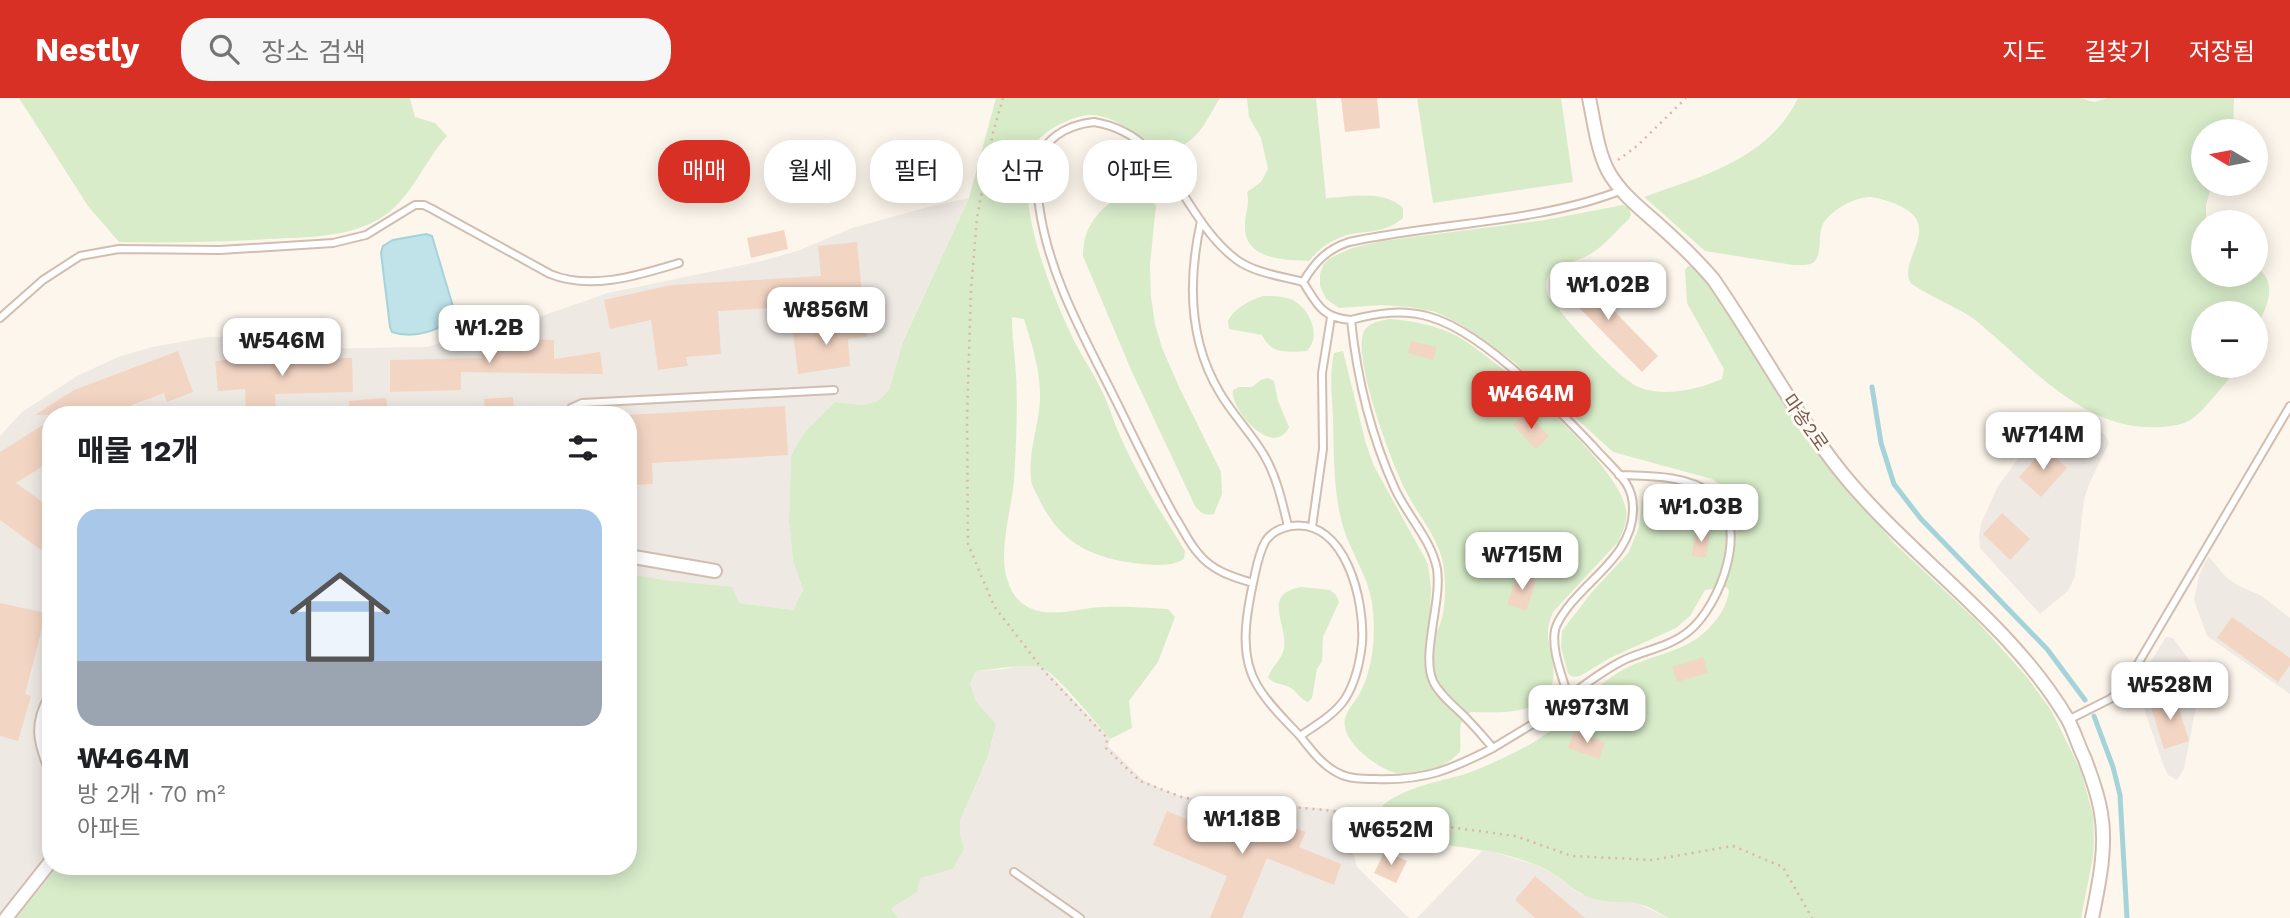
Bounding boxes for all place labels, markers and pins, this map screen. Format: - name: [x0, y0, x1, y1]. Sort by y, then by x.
- pin: ₩1.02B: [1551, 262, 1665, 322]
- pin: ₩856M: [777, 288, 875, 347]
- pin: ₩1.2B: [440, 306, 538, 365]
- pin: ₩546M: [233, 318, 331, 378]
- pin: ₩464M: [1482, 372, 1580, 431]
- pin: ₩714M: [1994, 412, 2092, 472]
- pin: ₩1.03B: [1644, 484, 1758, 544]
- pin: ₩715M: [1473, 532, 1571, 592]
- pin: ₩528M: [2121, 662, 2219, 722]
- pin: ₩973M: [1538, 686, 1636, 745]
- pin: ₩1.18B: [1185, 796, 1299, 856]
- pin: ₩652M: [1342, 808, 1440, 867]

